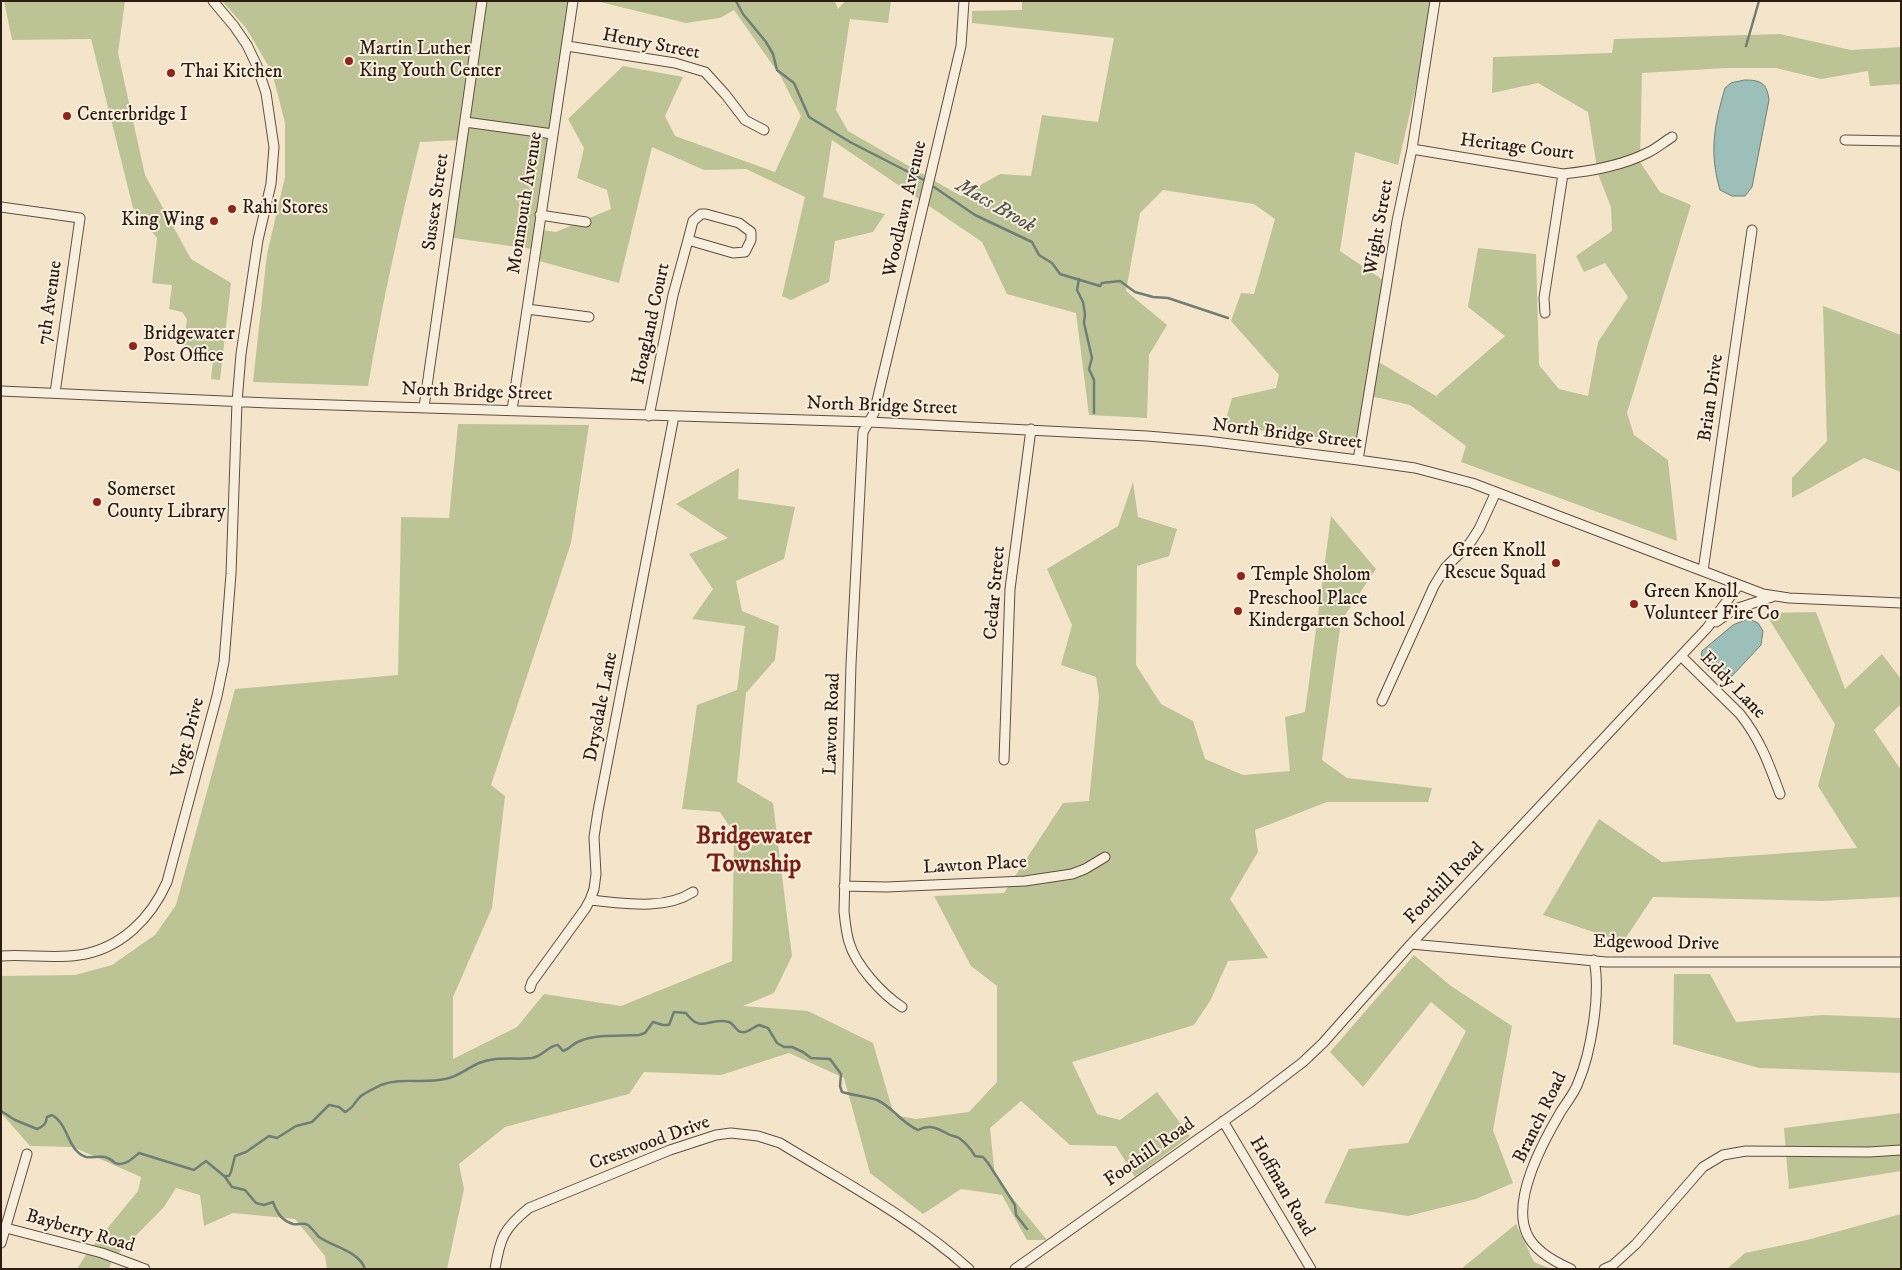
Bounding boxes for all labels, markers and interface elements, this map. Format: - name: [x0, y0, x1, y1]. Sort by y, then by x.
- street label: Henry Street: [600, 24, 702, 66]
- place label: Martin Luther King Youth Center: [359, 39, 501, 83]
- marker: Martin Luther King Youth Center: [343, 55, 355, 67]
- place label: Thai Kitchen: [181, 62, 283, 84]
- marker: Thai Kitchen: [165, 67, 177, 79]
- place label: Centerbridge I: [77, 105, 188, 127]
- marker: Centerbridge I: [61, 110, 73, 122]
- street label: Monmouth Avenue: [503, 130, 549, 276]
- street label: Heritage Court: [1459, 130, 1575, 166]
- street label: Woodlawn Avenue: [879, 139, 933, 279]
- street label: Sussex Street: [419, 152, 455, 252]
- water label: Macs Brook: [951, 175, 1039, 239]
- street label: Wight Street: [1360, 178, 1400, 276]
- place label: Rahi Stores: [242, 198, 328, 220]
- marker: Rahi Stores: [226, 203, 238, 215]
- place label: King Wing: [121, 210, 204, 232]
- marker: King Wing: [208, 215, 220, 227]
- street label: 7th Avenue: [34, 259, 68, 347]
- street label: Hoagland Court: [628, 261, 676, 387]
- place label: Bridgewater Post Office: [143, 324, 235, 368]
- marker: Bridgewater Post Office: [127, 340, 139, 352]
- street label: Brian Drive: [1695, 353, 1729, 443]
- street label: North Bridge Street: [401, 379, 553, 407]
- street label: North Bridge Street: [806, 393, 958, 421]
- street label: North Bridge Street: [1211, 414, 1363, 456]
- place label: Somerset County Library: [107, 480, 226, 524]
- marker: Somerset County Library: [91, 496, 103, 508]
- place label: Green Knoll Rescue Squad: [1444, 541, 1546, 585]
- street label: Cedar Street: [981, 545, 1011, 641]
- marker: Green Knoll Rescue Squad: [1550, 557, 1562, 569]
- place label: Temple Sholom: [1251, 565, 1371, 587]
- marker: Temple Sholom: [1235, 570, 1247, 582]
- place label: Green Knoll Volunteer Fire Co: [1644, 582, 1779, 626]
- place label: Preschool Place Kindergarten School: [1248, 589, 1405, 633]
- marker: Green Knoll Volunteer Fire Co: [1628, 598, 1640, 610]
- marker: Preschool Place Kindergarten School: [1232, 605, 1244, 617]
- street label: Eddy Lane: [1694, 648, 1770, 724]
- street label: Drysdale Lane: [580, 650, 624, 764]
- street label: Lawton Road: [820, 672, 846, 776]
- street label: Vogt Drive: [167, 695, 211, 781]
- district label: Bridgewater Township: [696, 824, 812, 880]
- street label: Foothill Road: [1400, 838, 1490, 930]
- street label: Lawton Place: [923, 852, 1027, 880]
- street label: Edgewood Drive: [1593, 931, 1719, 957]
- street label: Branch Road: [1509, 1069, 1573, 1167]
- street label: Crestwood Drive: [587, 1112, 713, 1176]
- street label: Foothill Road: [1100, 1113, 1200, 1193]
- street label: Hoffman Road: [1243, 1133, 1319, 1241]
- street label: Bayberry Road: [23, 1206, 137, 1258]

